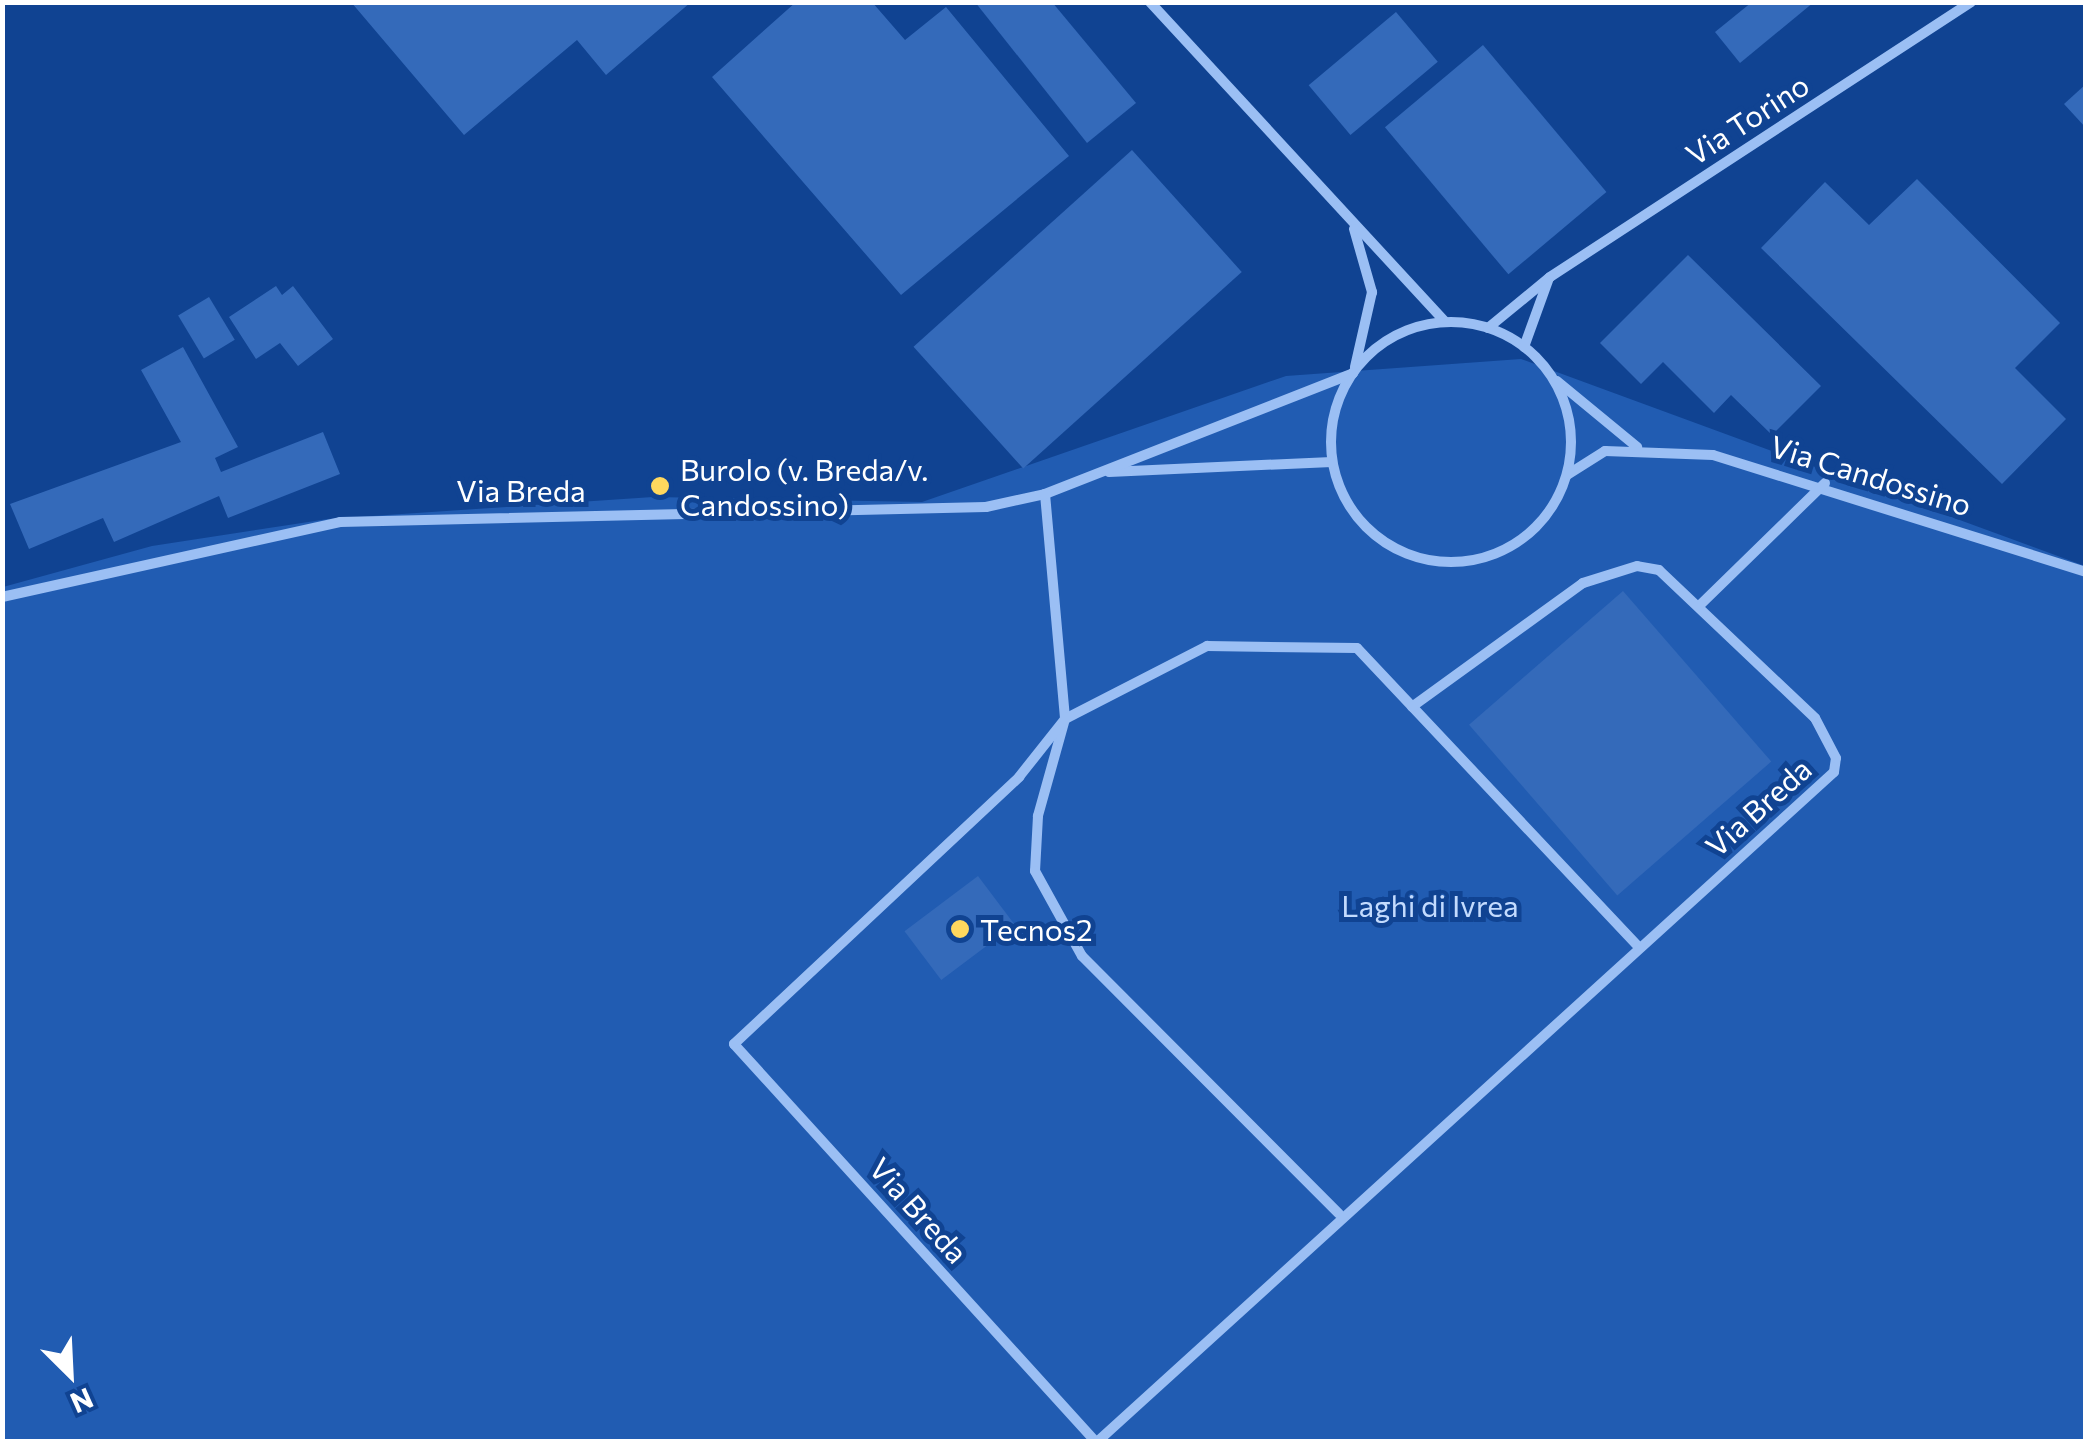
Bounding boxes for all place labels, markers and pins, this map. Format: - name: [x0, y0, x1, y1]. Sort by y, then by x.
- place label: Burolo (v. Breda/v. Candossino): [680, 451, 928, 522]
- marker: Burolo (v. Breda/v. Candossino): [649, 475, 671, 497]
- place label: Tecnos2: [980, 911, 1093, 947]
- marker: Tecnos2: [949, 918, 971, 940]

